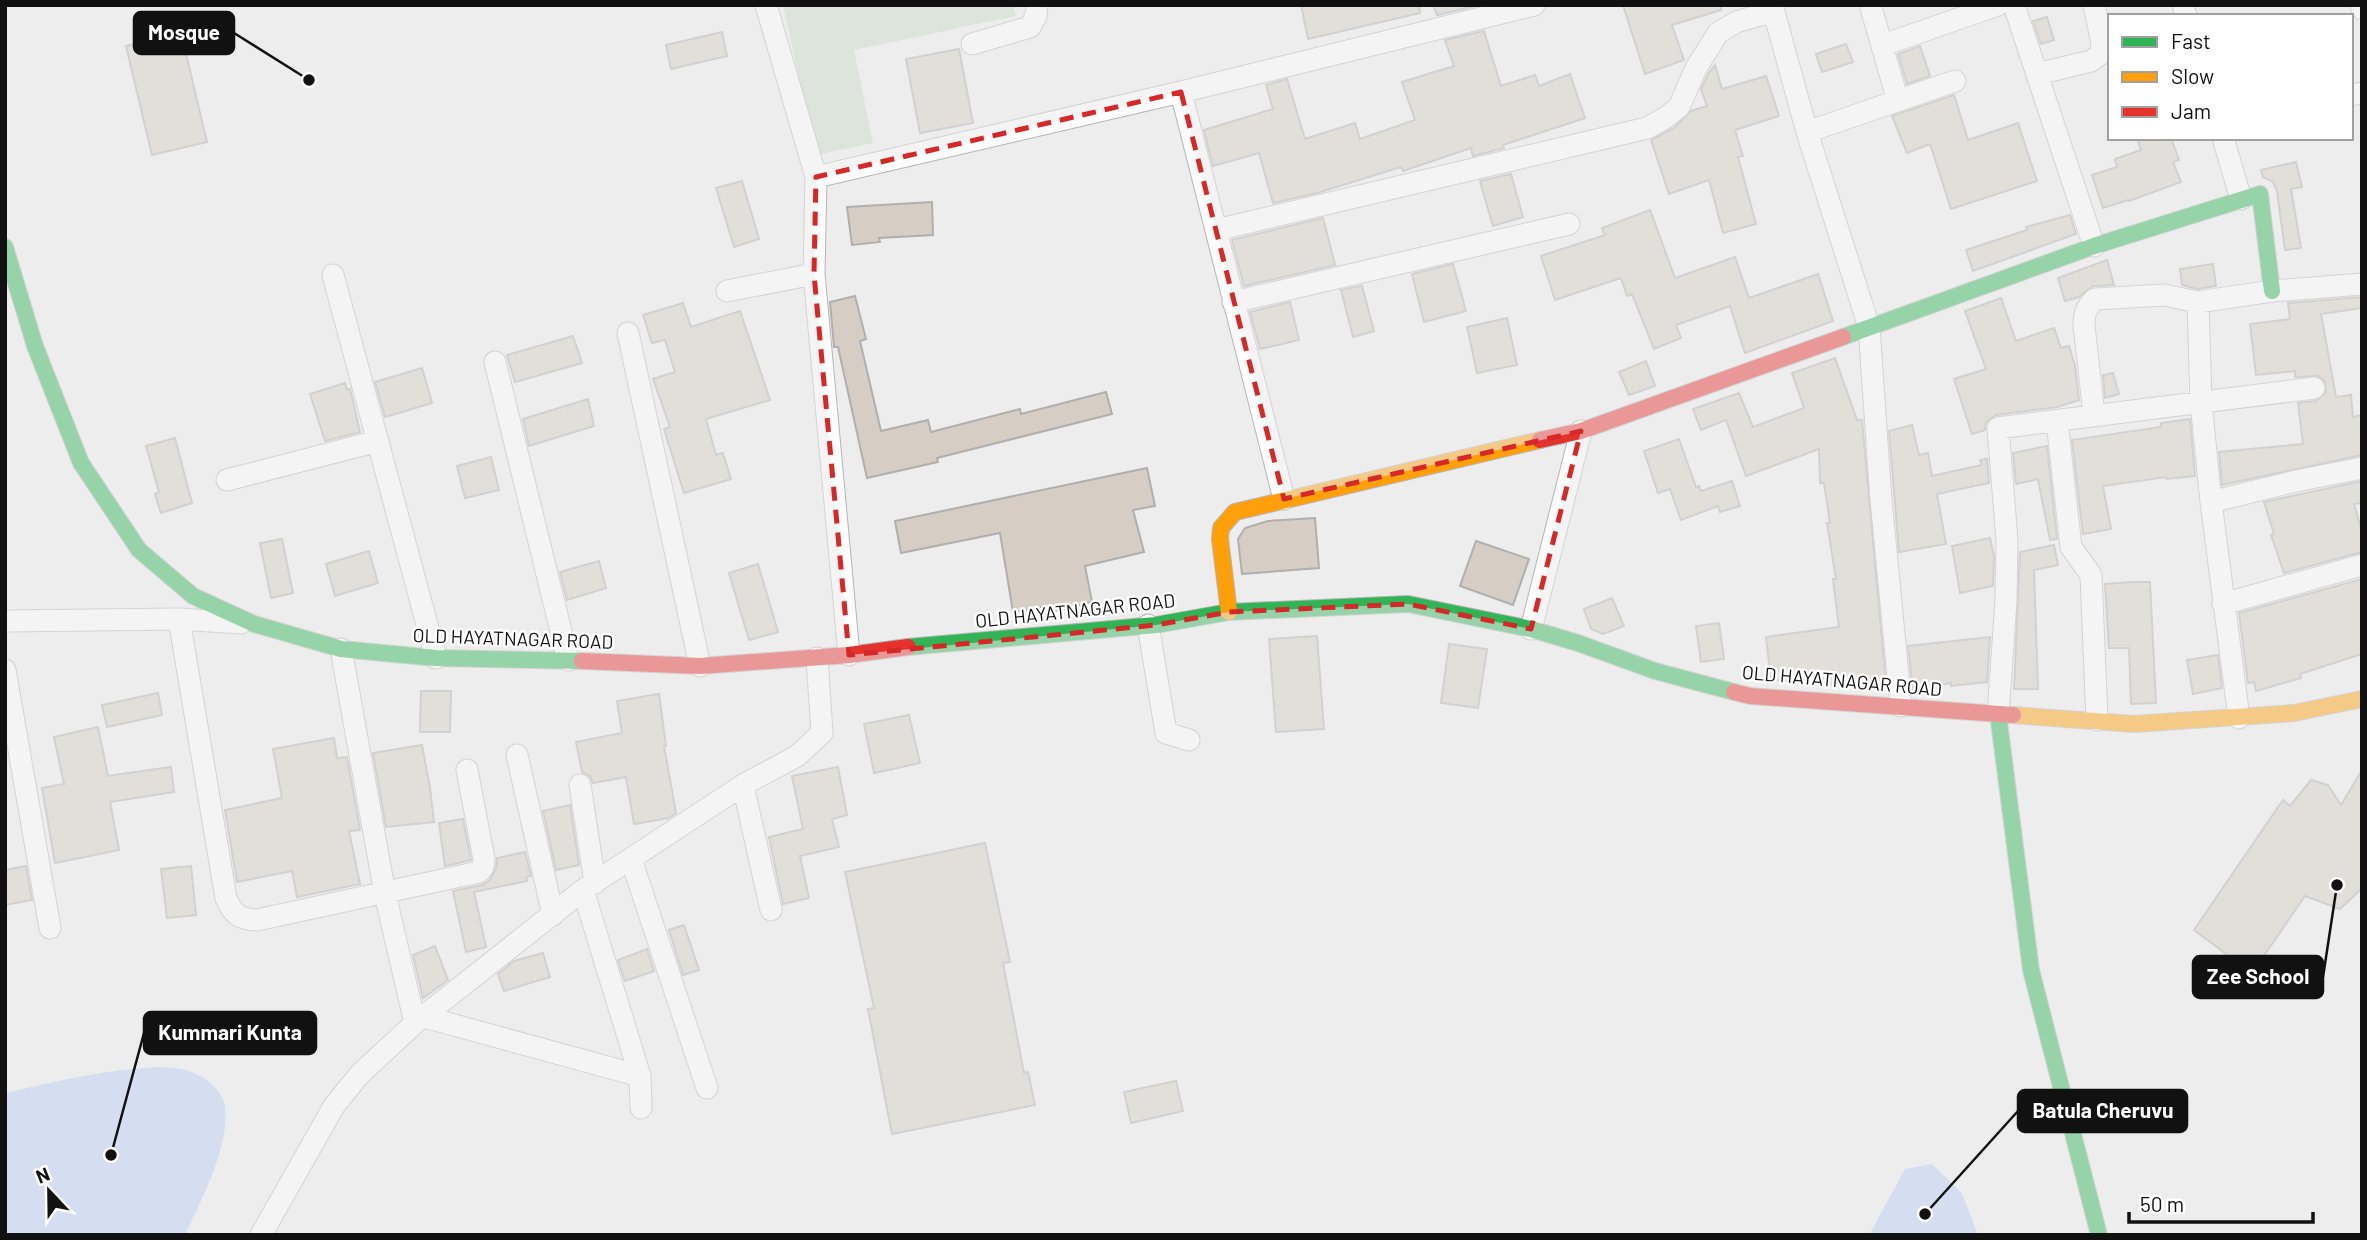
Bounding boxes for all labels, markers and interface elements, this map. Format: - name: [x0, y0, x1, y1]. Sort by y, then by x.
- callout: Mosque: [134, 12, 234, 54]
- legend: [2108, 14, 2353, 140]
- text: Mosque: [148, 19, 220, 44]
- text: Fast: [2171, 28, 2211, 53]
- text: Slow: [2171, 63, 2214, 88]
- text: Jam: [2171, 98, 2211, 123]
- street label: OLD HAYATNAGAR ROAD: [974, 588, 1176, 632]
- street label: OLD HAYATNAGAR ROAD: [412, 623, 614, 653]
- street label: OLD HAYATNAGAR ROAD: [1741, 660, 1943, 700]
- callout: Zee School: [2193, 956, 2323, 998]
- text: Zee School: [2207, 963, 2309, 988]
- callout: Kummari Kunta: [144, 1012, 316, 1054]
- text: Kummari Kunta: [158, 1019, 302, 1044]
- callout: Batula Cheruvu: [2018, 1090, 2187, 1132]
- text: Batula Cheruvu: [2032, 1097, 2174, 1122]
- north arrow: [14, 1156, 84, 1226]
- text: N: [32, 1162, 53, 1188]
- scale bar: [2129, 1180, 2313, 1224]
- text: 50 m: [2140, 1191, 2184, 1216]

